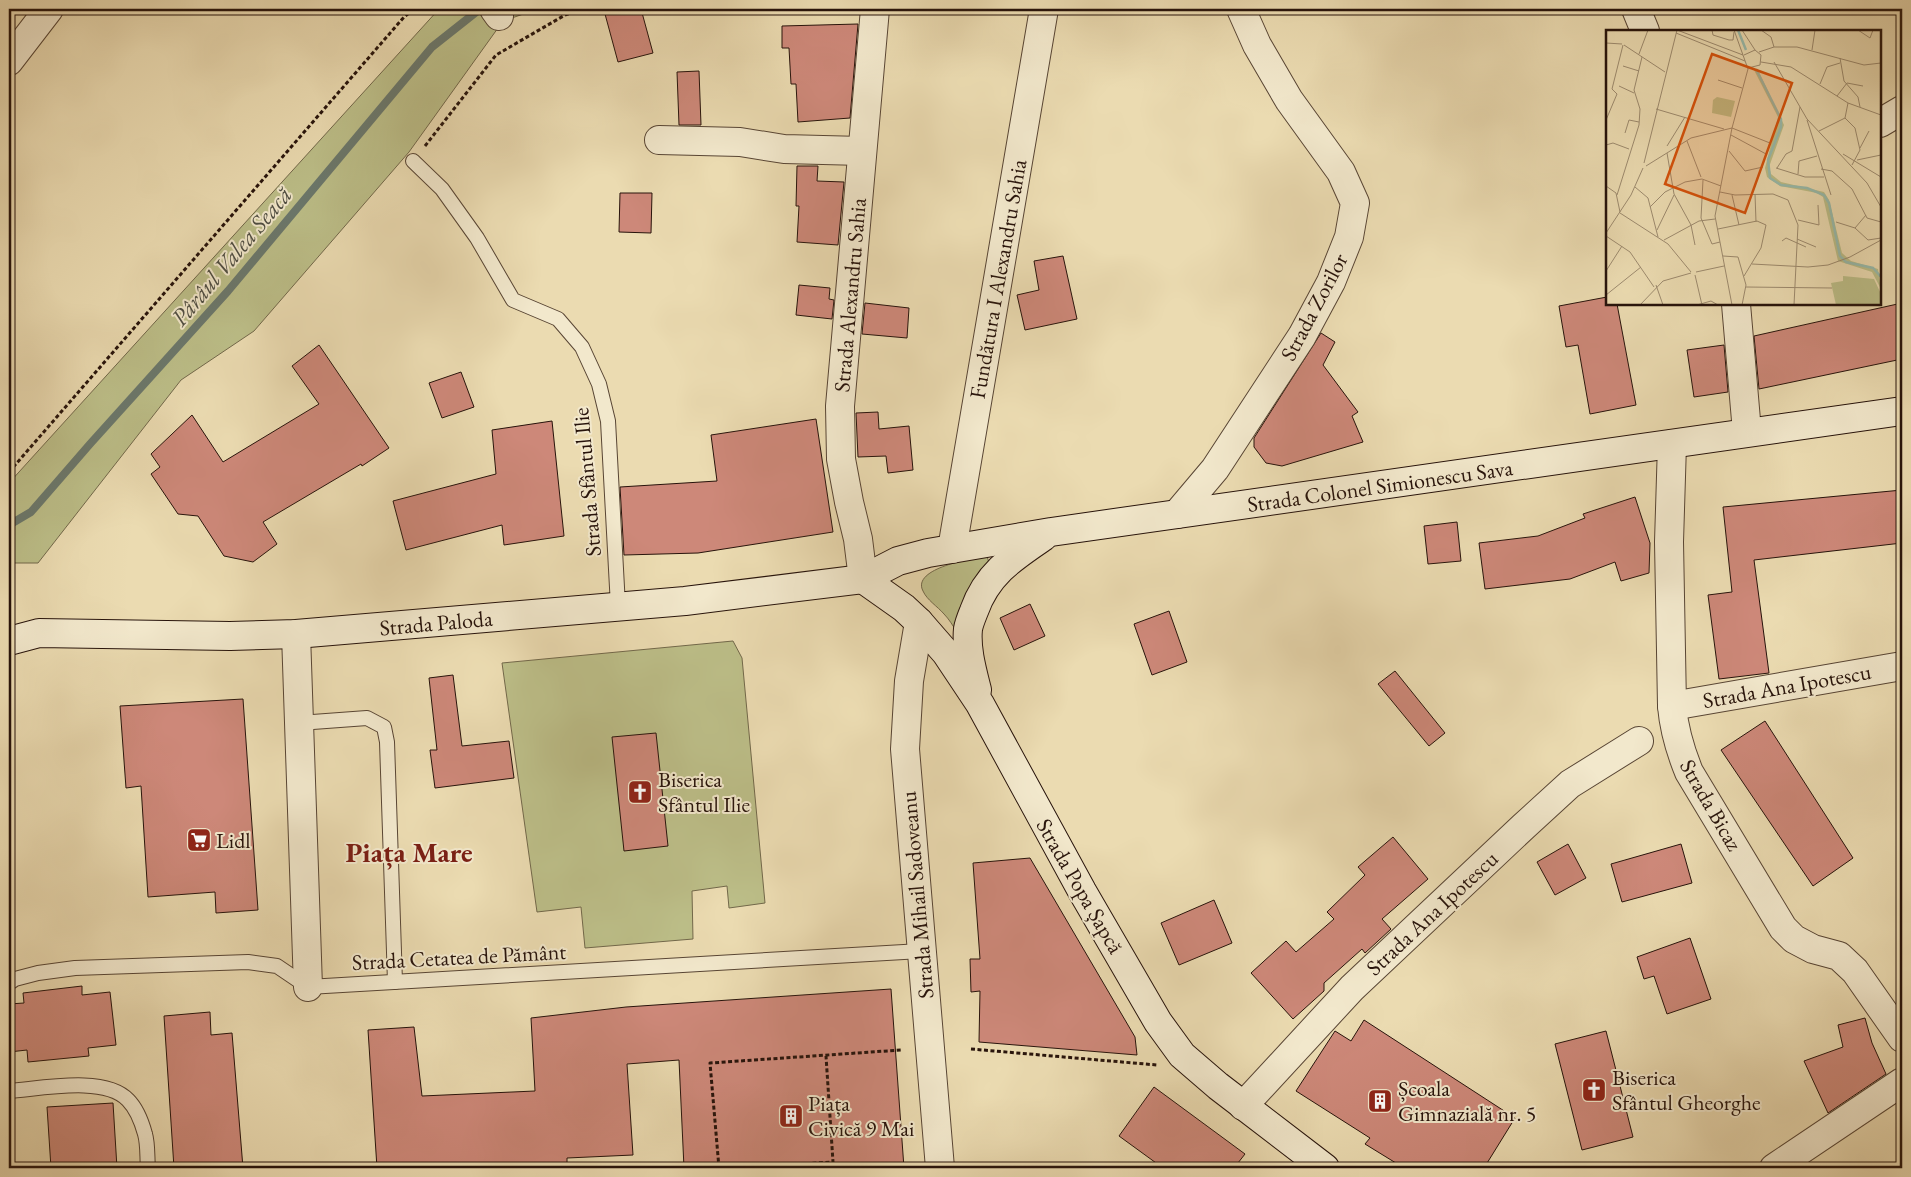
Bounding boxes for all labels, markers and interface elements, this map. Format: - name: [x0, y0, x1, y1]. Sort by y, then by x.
- inset map: [1606, 30, 1881, 305]
- street label: Fundătura I Alexandru Sahia: [963, 157, 1033, 401]
- water label: Pârâul Valea Seacă: [163, 180, 299, 332]
- street label: Strada Alexandru Sahia: [827, 196, 873, 393]
- street label: Strada Zorilor: [1273, 248, 1355, 366]
- street label: Strada Sfântul Ilie: [566, 406, 608, 558]
- street label: Strada Colonel Simionescu Sava: [1245, 453, 1515, 519]
- street label: Strada Paloda: [378, 604, 494, 642]
- street label: Strada Ana Ipotescu: [1701, 657, 1874, 715]
- street label: Strada Bicaz: [1673, 754, 1749, 857]
- place label: Biserica Sfântul Ilie: [658, 765, 750, 819]
- church icon: Biserica Sfântul Ilie: [627, 779, 653, 805]
- street label: Strada Mihail Sadoveanu: [893, 790, 941, 1000]
- street label: Strada Popa Șapcă: [1030, 813, 1131, 959]
- place label: Lidl: [216, 826, 251, 855]
- supermarket icon: Lidl: [186, 827, 212, 853]
- district label: Piața Mare: [345, 834, 473, 870]
- street label: Strada Ana Ipotescu: [1360, 844, 1505, 982]
- street label: Strada Cetatea de Pământ: [351, 937, 567, 977]
- place label: Biserica Sfântul Gheorghe: [1612, 1063, 1761, 1117]
- place label: Școala Gimnazială nr. 5: [1398, 1074, 1536, 1128]
- church icon: Biserica Sfântul Gheorghe: [1581, 1077, 1607, 1103]
- building icon: Școala Gimnazială nr. 5: [1367, 1088, 1393, 1114]
- place label: Piața Civică 9 Mai: [808, 1089, 914, 1143]
- building icon: Piața Civică 9 Mai: [778, 1103, 804, 1129]

